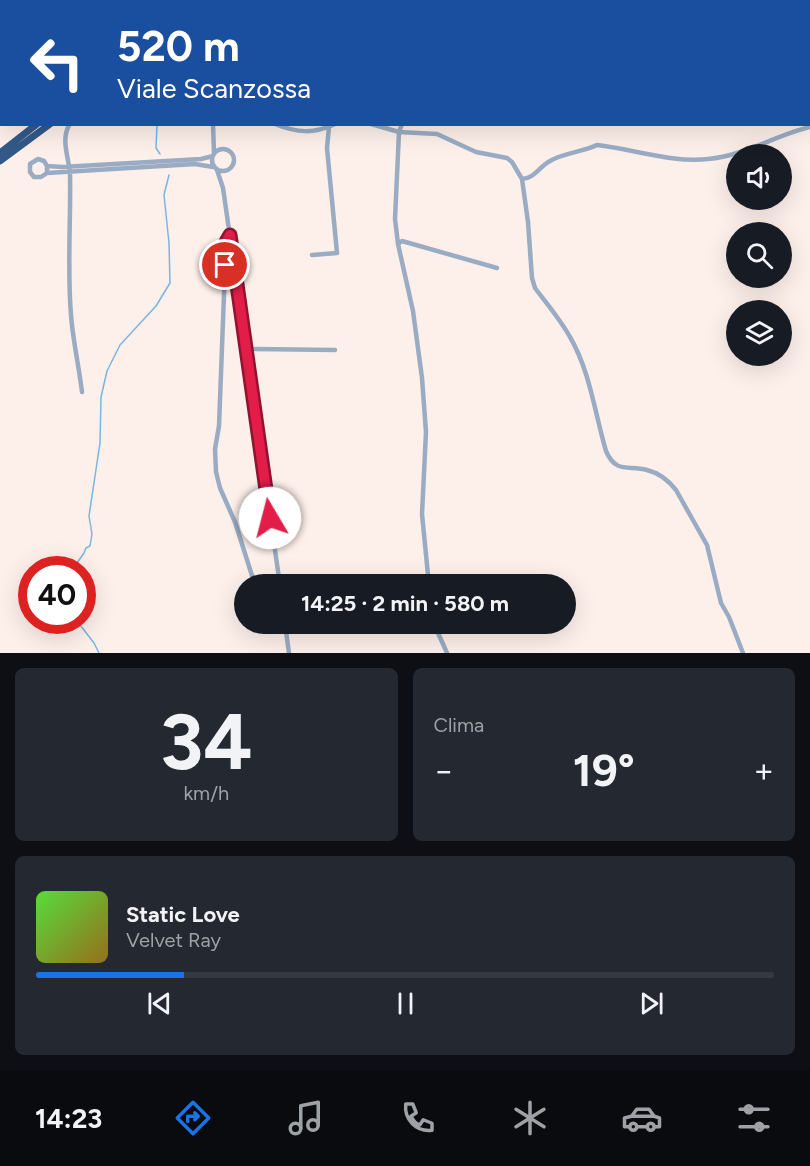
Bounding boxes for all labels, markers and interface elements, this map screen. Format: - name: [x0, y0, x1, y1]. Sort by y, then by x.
- text: 520 m: [117, 21, 240, 72]
- icon: left: [18, 24, 96, 102]
- text: Viale Scanzossa: [117, 72, 311, 105]
- map controls: [726, 144, 792, 366]
- button: sound: [726, 144, 792, 210]
- button: search: [726, 222, 792, 288]
- pin: [199, 239, 250, 290]
- icon: arrive: [208, 248, 241, 281]
- button: layers: [726, 300, 792, 366]
- position arrow: [238, 486, 302, 550]
- speed limit sign: 40: [18, 556, 96, 634]
- text: 14:25 · 2 min · 580 m: [301, 590, 509, 617]
- text: 34: [160, 695, 253, 789]
- text: Clima: [434, 713, 484, 737]
- text: 19°: [573, 743, 635, 797]
- text: −: [434, 751, 454, 790]
- text: +: [753, 751, 774, 790]
- text: km/h: [183, 781, 229, 805]
- text: Static Love: [126, 901, 240, 928]
- text: Velvet Ray: [126, 928, 221, 952]
- icon: previous: [143, 987, 176, 1020]
- icon: pause: [389, 987, 422, 1020]
- icon: next: [635, 987, 668, 1020]
- icon: directions: [172, 1097, 214, 1139]
- icon: music: [285, 1097, 327, 1139]
- icon: phone: [397, 1097, 439, 1139]
- icon: climate: [509, 1097, 551, 1139]
- icon: car: [621, 1097, 663, 1139]
- icon: filters: [733, 1097, 775, 1139]
- text: 14:23: [35, 1102, 102, 1135]

